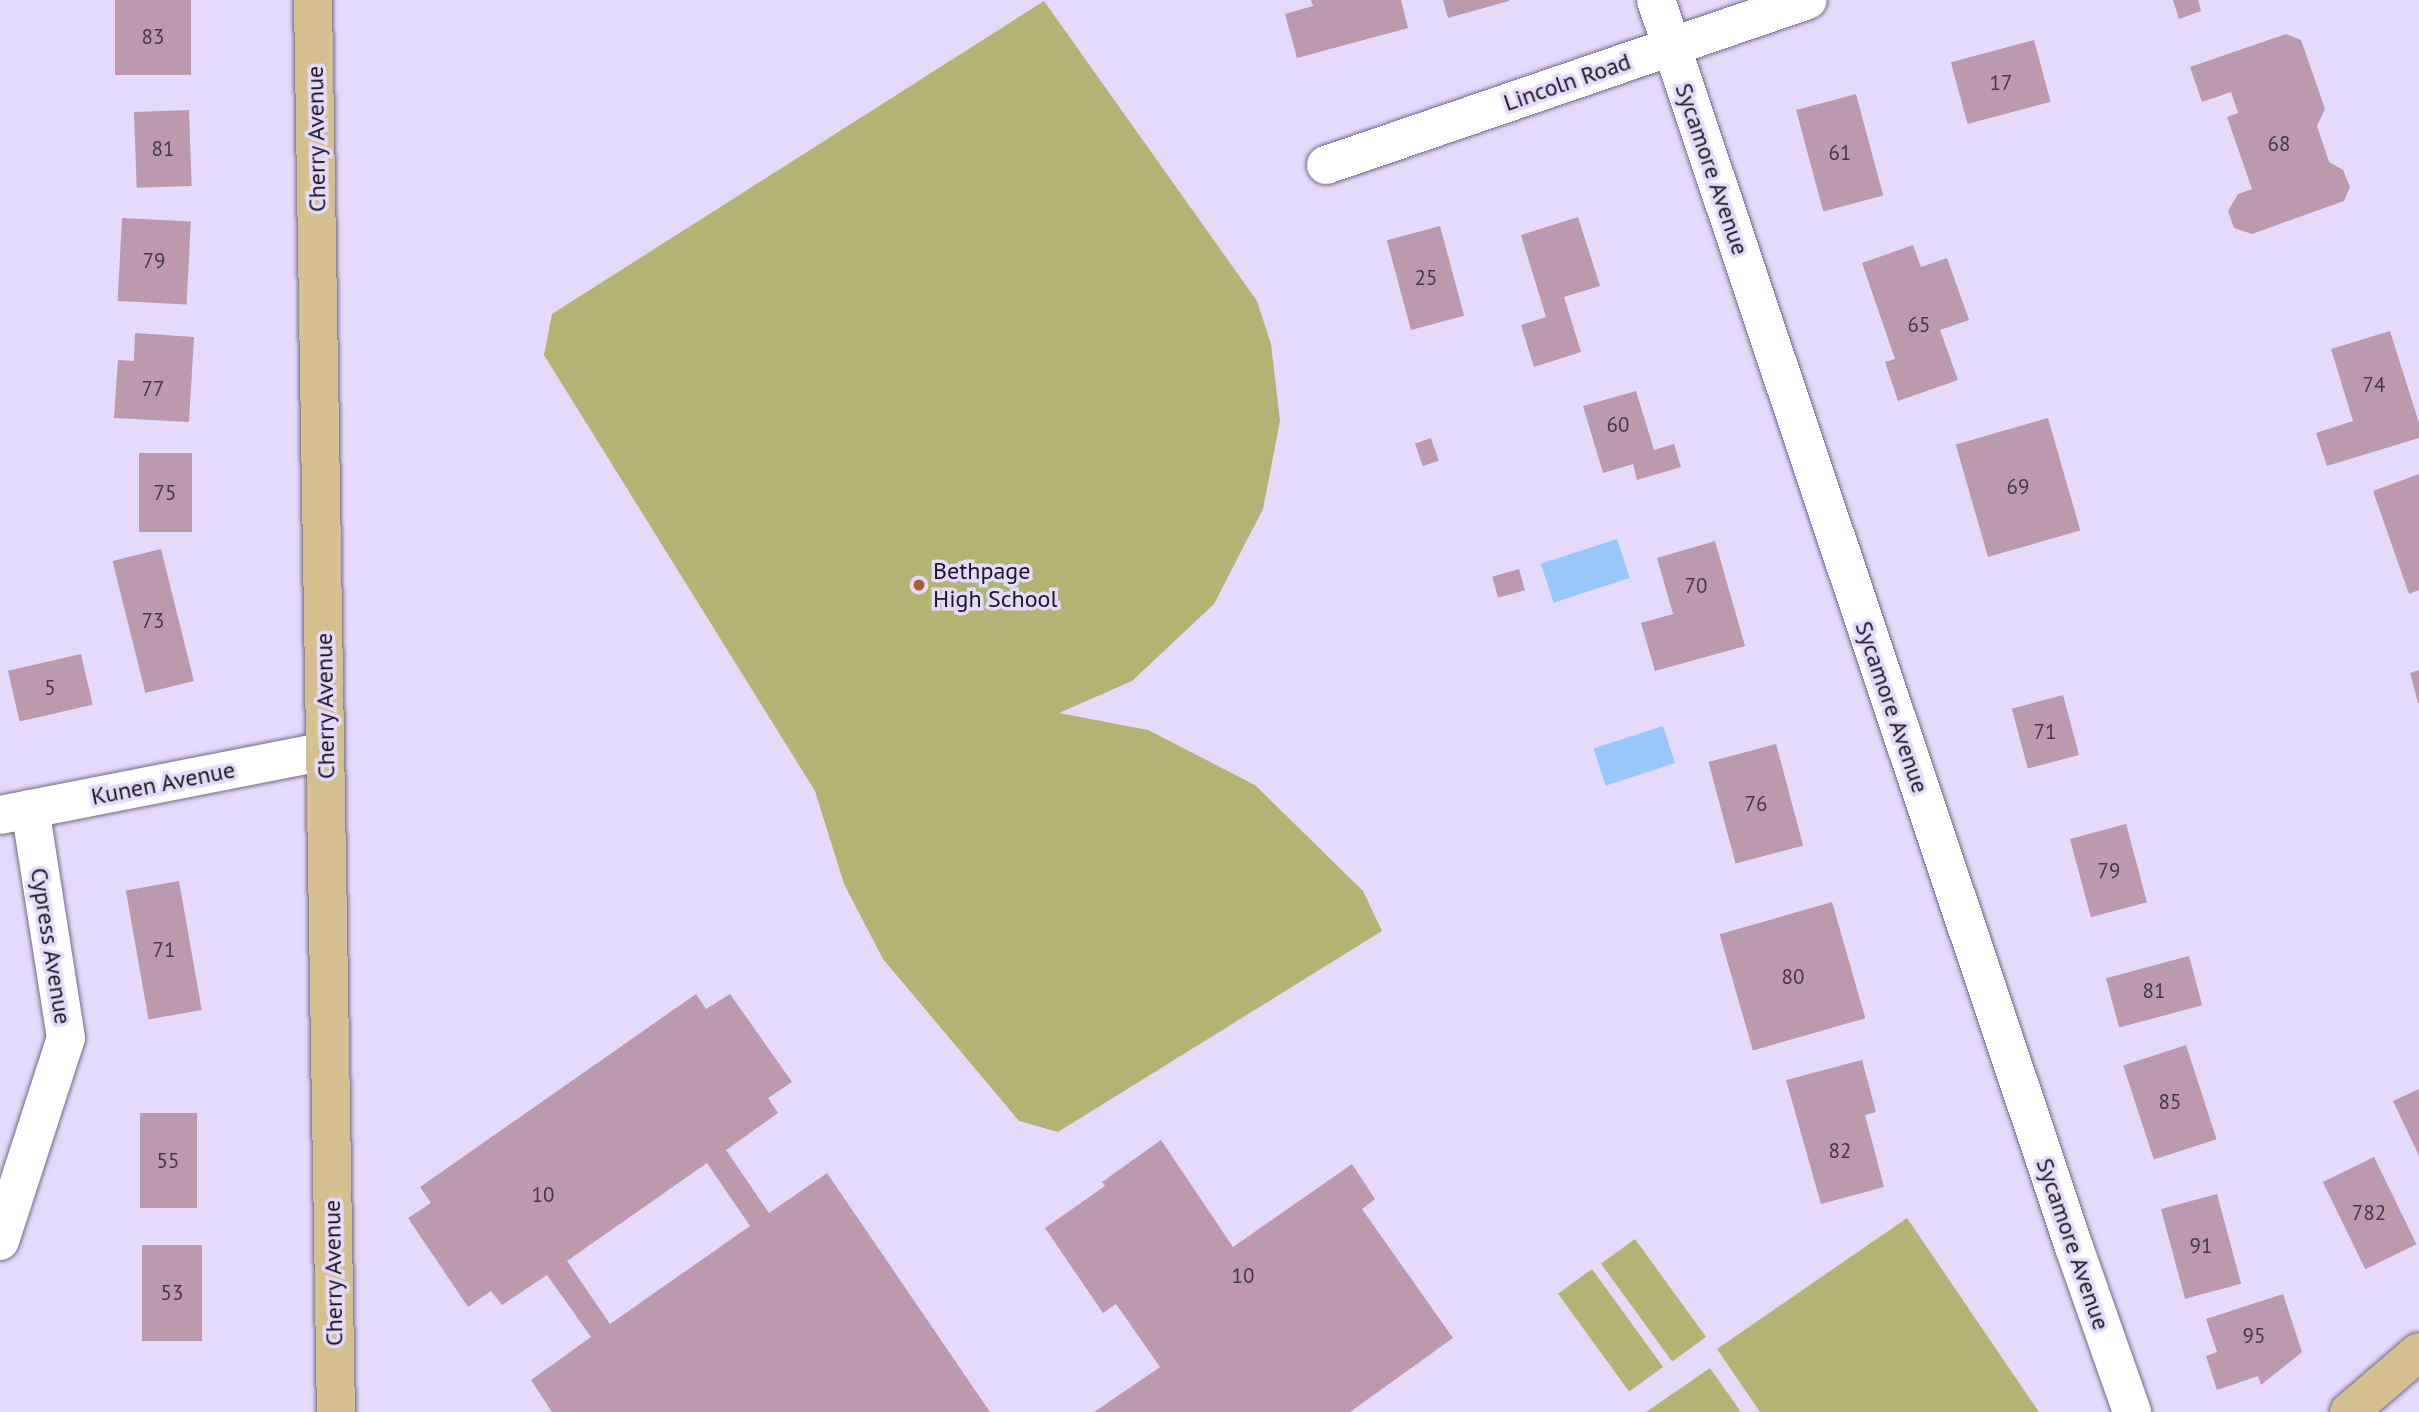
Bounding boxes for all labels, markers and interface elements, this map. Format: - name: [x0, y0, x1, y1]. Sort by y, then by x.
- house number: 83: [142, 24, 164, 50]
- street label: Lincoln Road: [1500, 47, 1634, 117]
- street label: Cherry Avenue: [300, 65, 332, 213]
- house number: 17: [1990, 70, 2012, 96]
- street label: Sycamore Avenue: [1669, 79, 1755, 259]
- house number: 68: [2268, 131, 2290, 157]
- house number: 81: [152, 136, 174, 162]
- house number: 61: [1829, 140, 1851, 166]
- house number: 79: [143, 248, 165, 274]
- house number: 25: [1415, 265, 1437, 291]
- house number: 65: [1908, 312, 1930, 338]
- house number: 74: [2363, 372, 2385, 398]
- house number: 77: [142, 376, 164, 402]
- house number: 60: [1607, 412, 1629, 438]
- house number: 69: [2007, 474, 2029, 500]
- house number: 75: [154, 480, 176, 506]
- place label: Bethpage High School: [933, 557, 1057, 613]
- house number: 70: [1685, 573, 1707, 599]
- marker: Bethpage High School: [911, 577, 927, 593]
- house number: 73: [142, 608, 164, 634]
- street label: Sycamore Avenue: [1849, 617, 1935, 797]
- street label: Cherry Avenue: [309, 632, 341, 780]
- house number: 5: [44, 675, 56, 701]
- house number: 71: [2034, 719, 2056, 745]
- street label: Kunen Avenue: [88, 755, 238, 811]
- house number: 76: [1745, 791, 1767, 817]
- house number: 79: [2098, 858, 2120, 884]
- street label: Cypress Avenue: [24, 865, 78, 1027]
- house number: 71: [153, 937, 175, 963]
- house number: 80: [1782, 964, 1804, 990]
- house number: 81: [2143, 978, 2165, 1004]
- house number: 85: [2159, 1089, 2181, 1115]
- house number: 82: [1829, 1138, 1851, 1164]
- house number: 55: [157, 1148, 179, 1174]
- street label: Sycamore Avenue: [2030, 1154, 2116, 1334]
- house number: 10: [532, 1182, 554, 1208]
- street label: Cherry Avenue: [317, 1199, 349, 1347]
- house number: 782: [2352, 1200, 2386, 1226]
- house number: 91: [2190, 1233, 2212, 1259]
- house number: 10: [1232, 1263, 1254, 1289]
- house number: 53: [161, 1280, 183, 1306]
- house number: 95: [2243, 1323, 2265, 1349]

